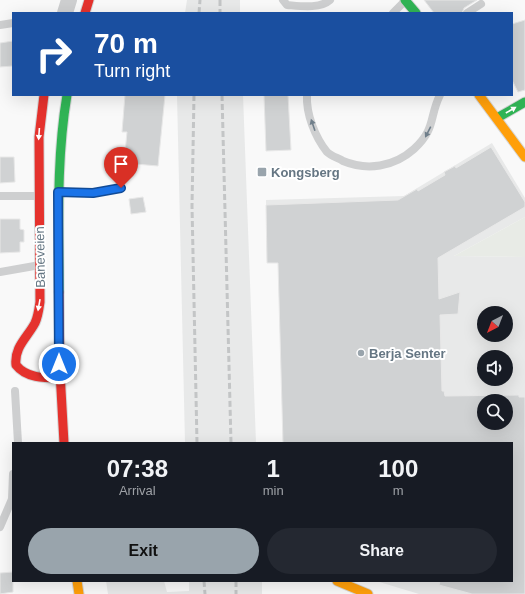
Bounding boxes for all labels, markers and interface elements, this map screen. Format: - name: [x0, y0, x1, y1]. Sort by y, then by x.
- icon: right: [28, 28, 80, 80]
- text: 70 m: [94, 28, 158, 59]
- text: Turn right: [94, 61, 170, 81]
- one-way arrow: [505, 106, 517, 113]
- one-way arrow: [309, 119, 315, 131]
- one-way arrow: [425, 126, 431, 137]
- one-way arrow: [36, 128, 43, 140]
- pin: [104, 147, 138, 188]
- icon: arrive: [110, 153, 132, 175]
- place label: Kongsberg: [271, 165, 340, 180]
- marker: Kongsberg: [256, 166, 268, 178]
- street label: Baneveien: [32, 226, 48, 288]
- one-way arrow: [36, 299, 42, 311]
- north arrow: [477, 306, 513, 342]
- map controls: [477, 306, 513, 430]
- position arrow: [38, 343, 80, 385]
- place label: Berja Senter: [369, 346, 446, 361]
- marker: Berja Senter: [356, 348, 366, 358]
- button: sound: [477, 350, 513, 386]
- button: search: [477, 394, 513, 430]
- text: 07:38: [107, 455, 168, 482]
- text: 1: [266, 455, 280, 482]
- text: 100: [378, 455, 418, 482]
- text: Arrival: [119, 483, 156, 498]
- text: min: [263, 483, 284, 498]
- text: m: [393, 483, 404, 498]
- button: Exit: [28, 528, 259, 574]
- button: Share: [267, 528, 497, 574]

